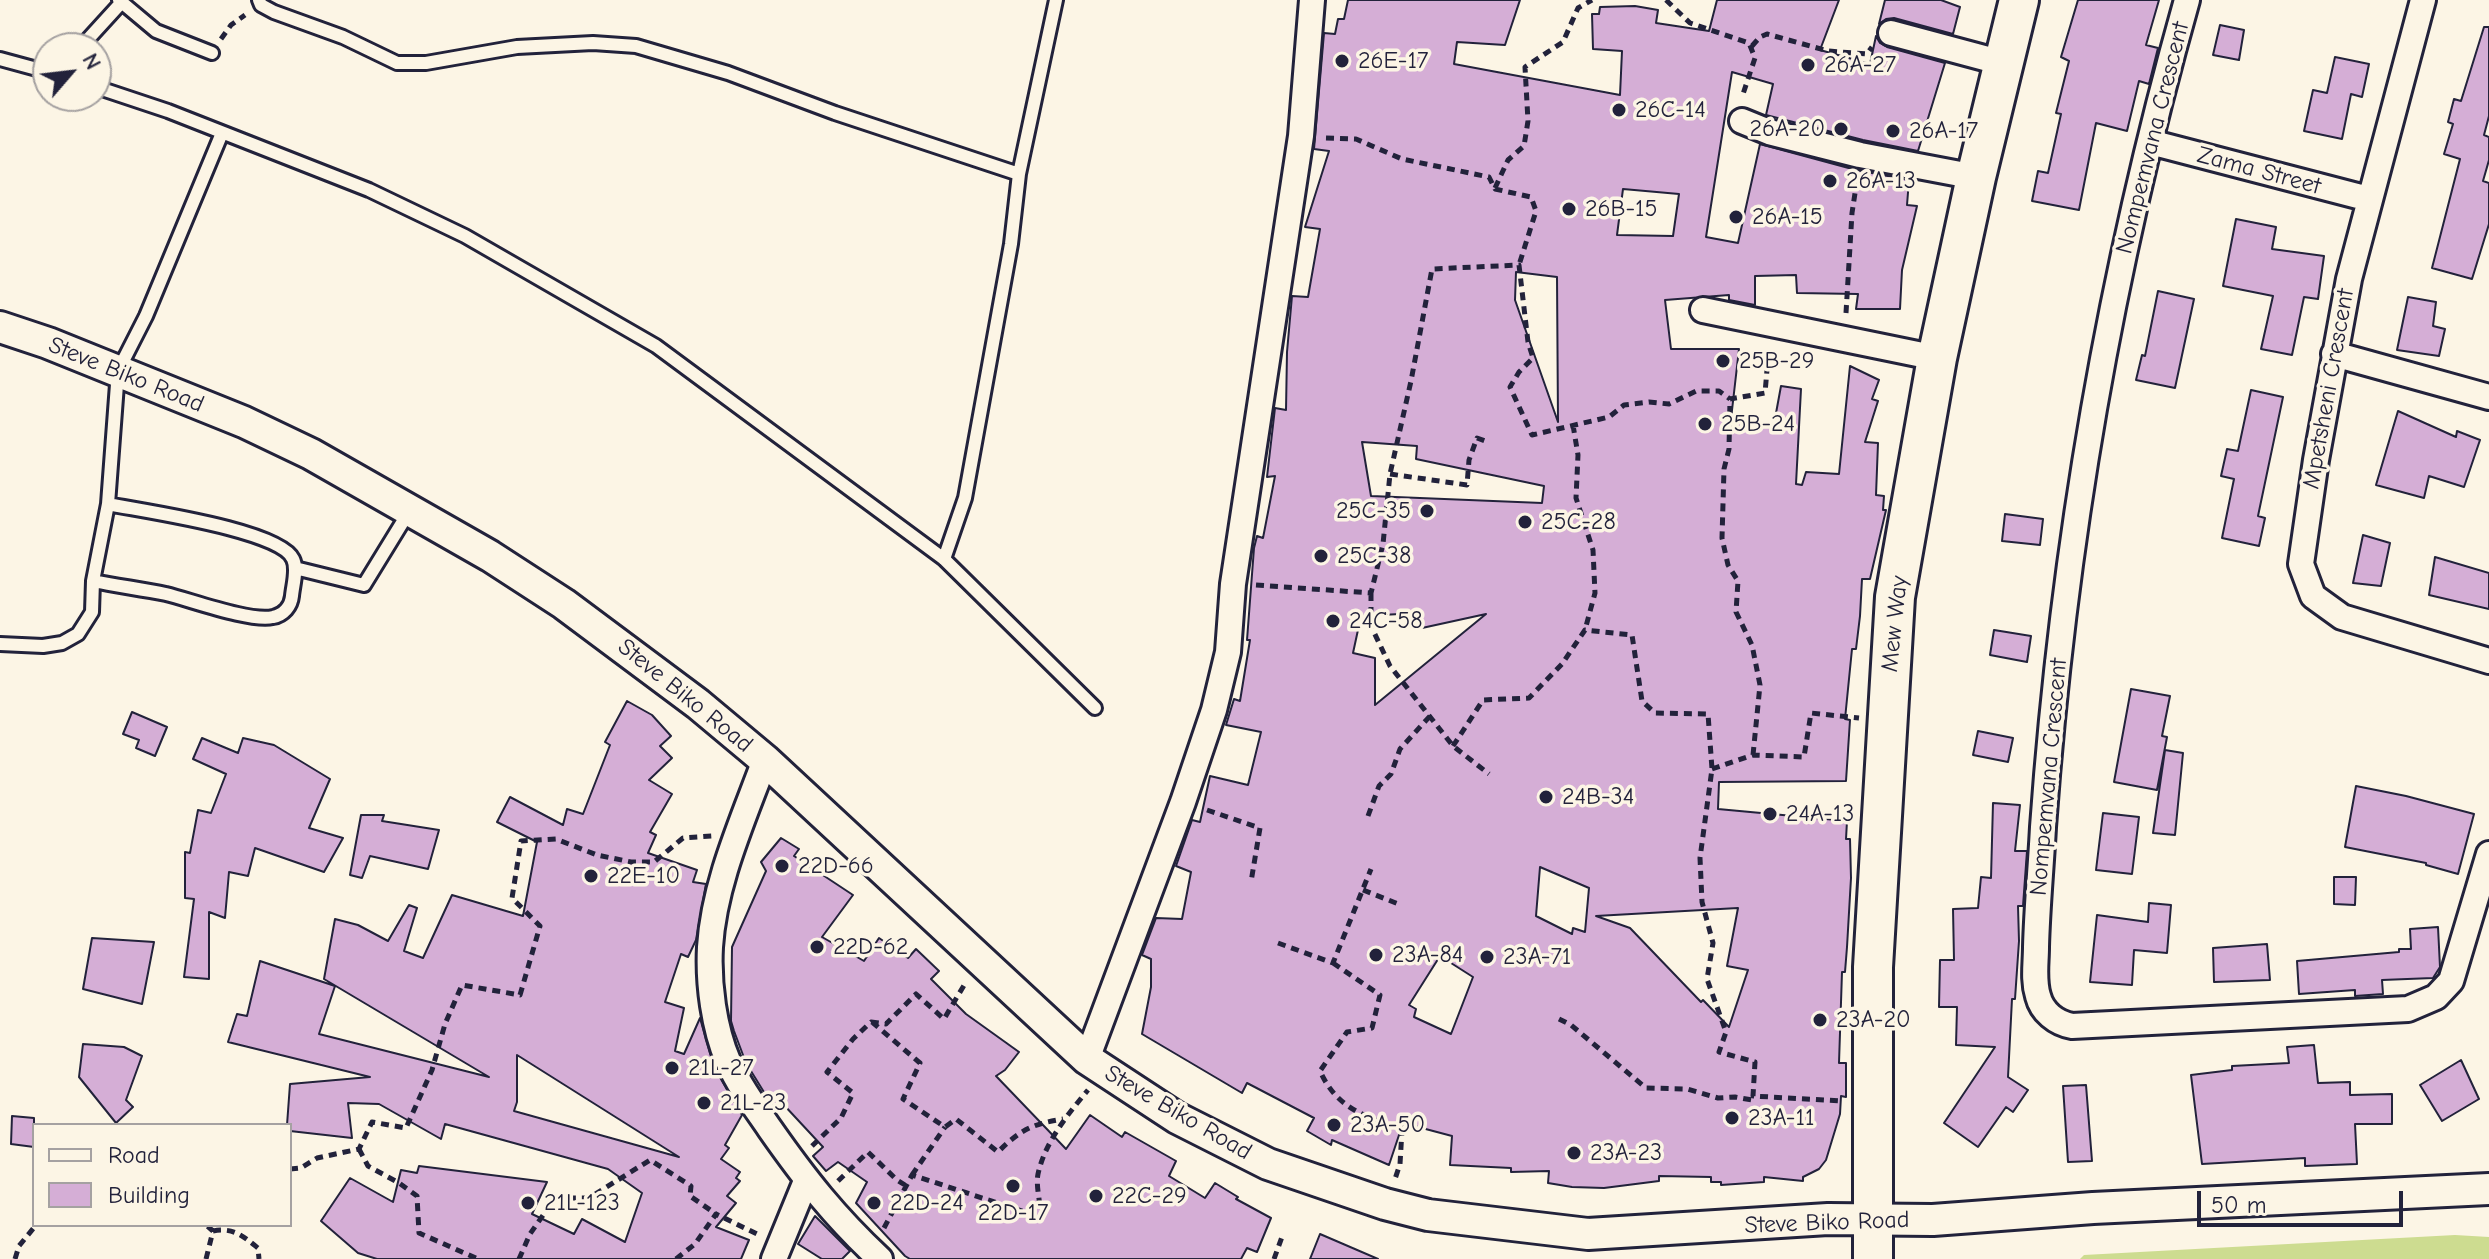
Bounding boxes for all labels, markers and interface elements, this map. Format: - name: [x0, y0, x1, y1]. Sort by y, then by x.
- street label: Nompemvana Crescent: [2110, 19, 2196, 257]
- north arrow: [32, 32, 112, 112]
- place label: 26E-17: [1358, 47, 1428, 75]
- text: N: [77, 49, 106, 74]
- place label: 26A-27: [1824, 51, 1896, 79]
- marker: 26E-17: [1333, 52, 1351, 70]
- marker: 26A-27: [1799, 56, 1817, 74]
- place label: 26C-14: [1635, 96, 1706, 124]
- marker: 26C-14: [1610, 101, 1628, 119]
- place label: 26A-20: [1750, 115, 1825, 143]
- place label: 26A-17: [1909, 117, 1978, 145]
- marker: 26A-20: [1832, 120, 1850, 138]
- marker: 26A-17: [1884, 122, 1902, 140]
- street label: Zama Street: [2194, 141, 2324, 201]
- place label: 26A-13: [1846, 167, 1916, 195]
- marker: 26A-13: [1821, 172, 1839, 190]
- place label: 26B-15: [1585, 195, 1658, 223]
- marker: 26B-15: [1560, 200, 1578, 218]
- place label: 26A-15: [1752, 203, 1823, 231]
- marker: 26A-15: [1727, 208, 1745, 226]
- street label: Mpetsheni Crescent: [2297, 287, 2361, 491]
- street label: Steve Biko Road: [44, 331, 208, 419]
- place label: 25B-29: [1739, 347, 1814, 375]
- marker: 25B-29: [1714, 352, 1732, 370]
- place label: 25B-24: [1721, 410, 1795, 438]
- marker: 25B-24: [1696, 415, 1714, 433]
- place label: 25C-35: [1336, 497, 1411, 525]
- marker: 25C-35: [1418, 502, 1436, 520]
- place label: 25C-28: [1541, 508, 1616, 536]
- marker: 25C-28: [1516, 513, 1534, 531]
- place label: 25C-38: [1337, 542, 1411, 570]
- marker: 25C-38: [1312, 547, 1330, 565]
- street label: Mew Way: [1876, 574, 1914, 674]
- place label: 24C-58: [1349, 607, 1423, 635]
- marker: 24C-58: [1324, 612, 1342, 630]
- street label: Steve Biko Road: [612, 633, 758, 759]
- street label: Nompemvana Crescent: [2024, 657, 2074, 897]
- place label: 24B-34: [1562, 783, 1634, 811]
- marker: 24B-34: [1537, 788, 1555, 806]
- place label: 24A-13: [1786, 800, 1854, 828]
- marker: 24A-13: [1761, 805, 1779, 823]
- place label: 22D-66: [798, 852, 874, 880]
- marker: 22D-66: [773, 857, 791, 875]
- place label: 22E-10: [607, 862, 680, 890]
- marker: 22E-10: [582, 867, 600, 885]
- place label: 22D-62: [833, 933, 908, 961]
- marker: 22D-62: [808, 938, 826, 956]
- place label: 23A-84: [1392, 941, 1463, 969]
- place label: 23A-71: [1503, 943, 1571, 971]
- marker: 23A-84: [1367, 946, 1385, 964]
- marker: 23A-71: [1478, 948, 1496, 966]
- place label: 23A-20: [1836, 1006, 1911, 1034]
- marker: 23A-20: [1811, 1011, 1829, 1029]
- place label: 21L-27: [688, 1054, 754, 1082]
- marker: 21L-27: [663, 1059, 681, 1077]
- street label: Steve Biko Road: [1099, 1059, 1257, 1167]
- place label: 21L-23: [720, 1089, 786, 1117]
- marker: 21L-23: [695, 1094, 713, 1112]
- place label: 23A-11: [1748, 1104, 1814, 1132]
- marker: 23A-11: [1723, 1109, 1741, 1127]
- place label: 23A-50: [1350, 1111, 1425, 1139]
- marker: 23A-50: [1325, 1116, 1343, 1134]
- legend: [32, 1123, 292, 1227]
- place label: 23A-23: [1590, 1139, 1662, 1167]
- text: Road: [108, 1141, 160, 1169]
- marker: 23A-23: [1565, 1144, 1583, 1162]
- scale bar: [2201, 1175, 2407, 1225]
- marker: 22D-17: [1004, 1177, 1022, 1195]
- text: Building: [108, 1181, 190, 1209]
- place label: 22C-29: [1112, 1182, 1187, 1210]
- marker: 22C-29: [1087, 1187, 1105, 1205]
- place label: 21L-123: [544, 1189, 620, 1217]
- place label: 22D-24: [890, 1189, 964, 1217]
- text: 50 m: [2211, 1191, 2267, 1219]
- marker: 21L-123: [519, 1194, 537, 1212]
- marker: 22D-24: [865, 1194, 883, 1212]
- place label: 22D-17: [978, 1199, 1048, 1227]
- street label: Steve Biko Road: [1744, 1206, 1910, 1240]

